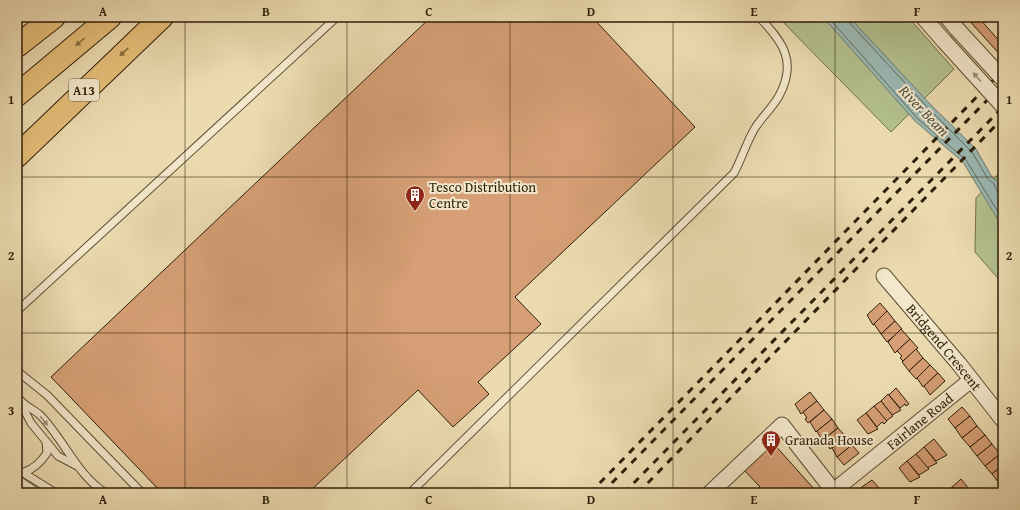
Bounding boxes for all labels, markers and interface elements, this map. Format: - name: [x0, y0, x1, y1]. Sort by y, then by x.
- text: A: [99, 2, 108, 21]
- text: B: [262, 2, 270, 21]
- text: C: [425, 2, 433, 21]
- text: D: [587, 2, 595, 21]
- text: E: [751, 2, 758, 21]
- text: F: [914, 2, 921, 21]
- one-way arrow: [75, 37, 85, 46]
- one-way arrow: [119, 47, 129, 57]
- one-way arrow: [972, 72, 982, 82]
- road number: A13: [69, 79, 99, 101]
- water label: River Beam: [894, 79, 954, 141]
- text: 1: [8, 90, 14, 109]
- text: 1: [1006, 90, 1012, 109]
- place label: Tesco Distribution Centre: [429, 177, 536, 213]
- building icon: Tesco Distribution Centre: [404, 184, 426, 212]
- text: 2: [8, 246, 15, 265]
- text: 2: [1006, 246, 1013, 265]
- street label: Bridgend Crescent: [902, 299, 986, 395]
- street label: Fairlane Road: [882, 388, 958, 454]
- text: 3: [8, 401, 14, 420]
- text: 3: [1006, 401, 1012, 420]
- one-way arrow: [40, 416, 49, 427]
- building icon: Granada House: [760, 429, 782, 457]
- place label: Granada House: [785, 430, 874, 450]
- text: A: [99, 490, 108, 509]
- text: B: [262, 490, 270, 509]
- text: C: [425, 490, 433, 509]
- text: D: [587, 490, 595, 509]
- text: E: [751, 490, 758, 509]
- text: F: [914, 490, 921, 509]

